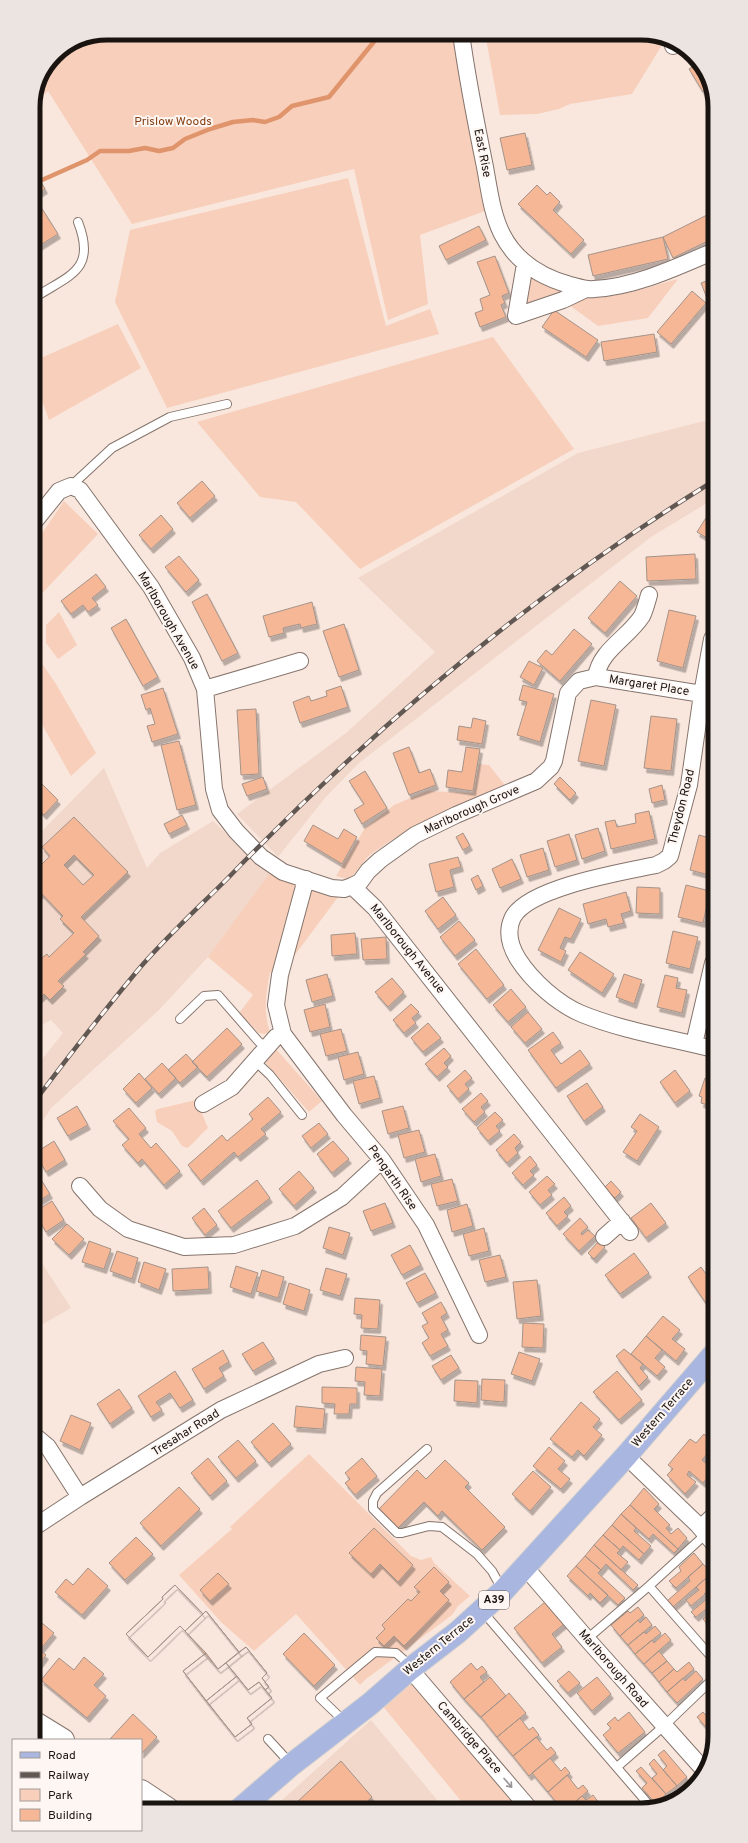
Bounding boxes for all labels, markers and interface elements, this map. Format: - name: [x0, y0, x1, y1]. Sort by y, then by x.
- park label: Prislow Woods: [134, 114, 212, 130]
- street label: East Rise: [469, 127, 495, 179]
- street label: Marlborough Avenue: [133, 569, 203, 673]
- street label: Margaret Place: [608, 672, 690, 700]
- street label: Theydon Road: [665, 768, 699, 846]
- street label: Marlborough Grove: [422, 782, 522, 838]
- street label: Marlborough Avenue: [366, 901, 448, 997]
- street label: Pengarth Rise: [364, 1142, 420, 1214]
- street label: Western Terrace: [628, 1375, 698, 1451]
- street label: Tresahar Road: [149, 1406, 223, 1460]
- road number: A39: [479, 1591, 509, 1609]
- street label: Western Terrace: [400, 1612, 478, 1680]
- street label: Marlborough Road: [575, 1626, 651, 1712]
- street label: Cambridge Place: [433, 1698, 505, 1778]
- legend: [12, 1739, 142, 1831]
- text: Road: [48, 1748, 76, 1764]
- text: Railway: [48, 1768, 89, 1784]
- one-way arrow: [503, 1778, 512, 1789]
- text: Park: [48, 1788, 73, 1804]
- text: Building: [48, 1808, 92, 1824]

